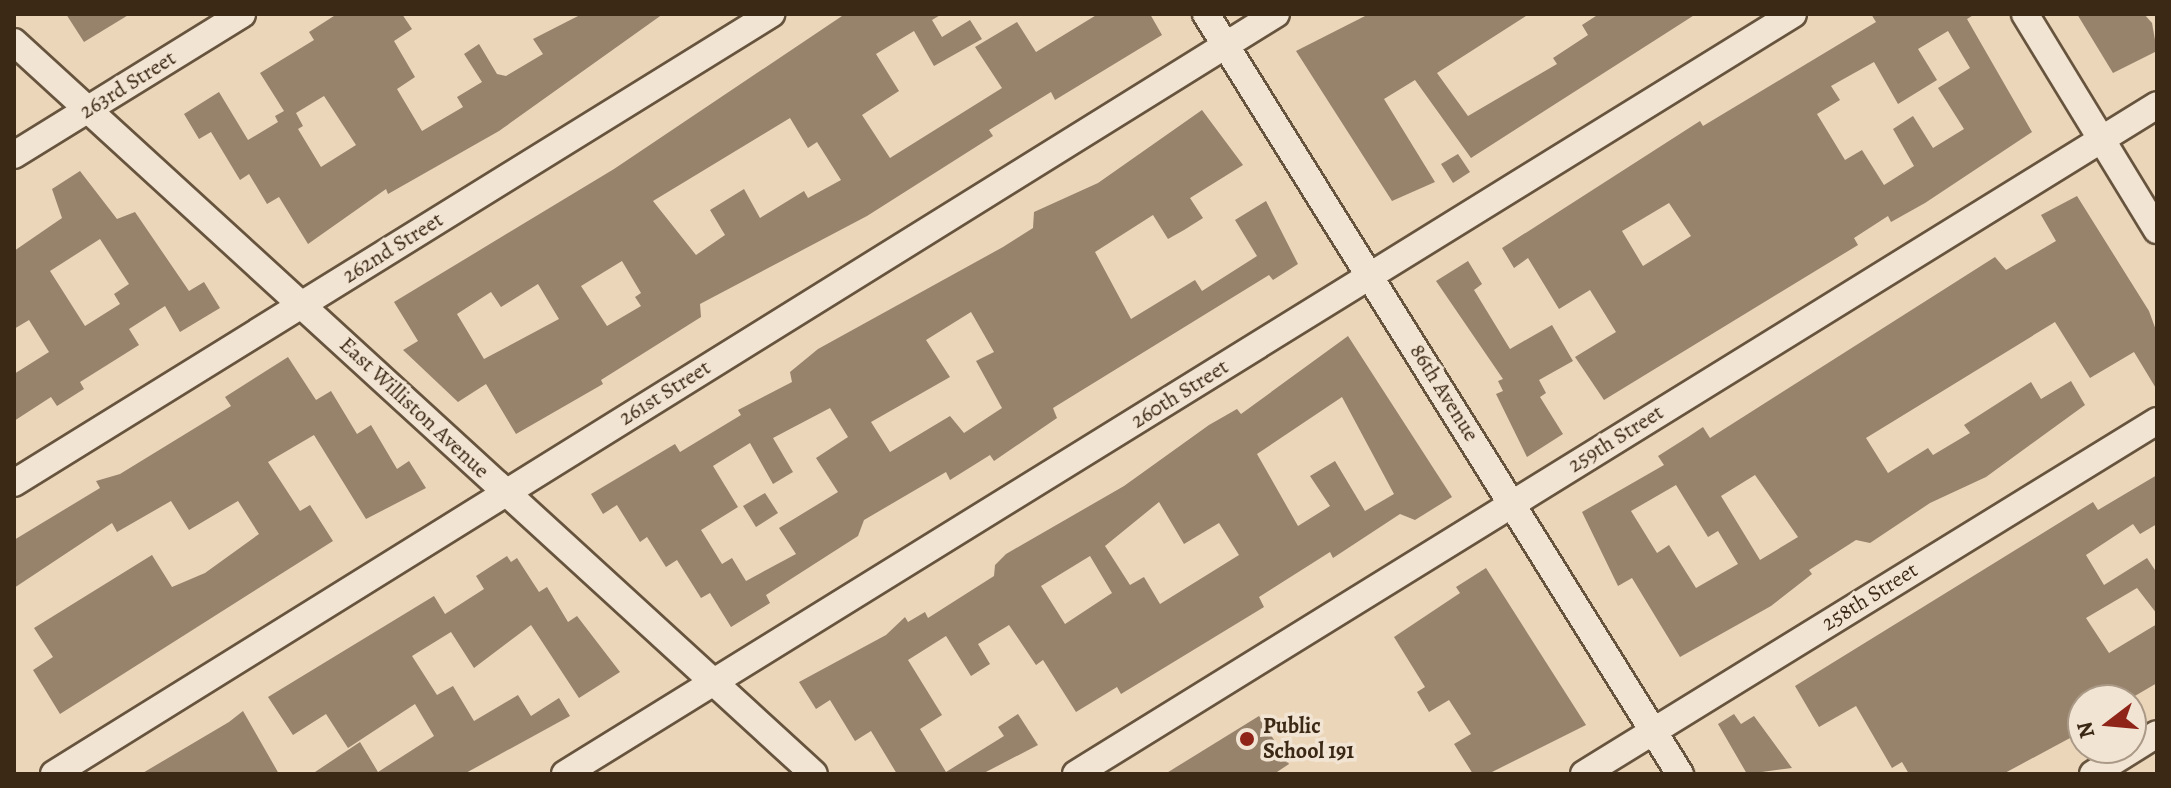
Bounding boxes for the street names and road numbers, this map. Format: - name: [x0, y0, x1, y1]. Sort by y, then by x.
- street label: 263rd Street: [75, 45, 181, 125]
- street label: 262nd Street: [338, 207, 448, 289]
- street label: East Williston Avenue: [334, 332, 494, 484]
- street label: 86th Avenue: [1404, 339, 1484, 447]
- street label: 260th Street: [1126, 354, 1234, 434]
- street label: 261st Street: [614, 355, 716, 431]
- street label: 259th Street: [1563, 399, 1669, 479]
- street label: 258th Street: [1817, 557, 1923, 637]

